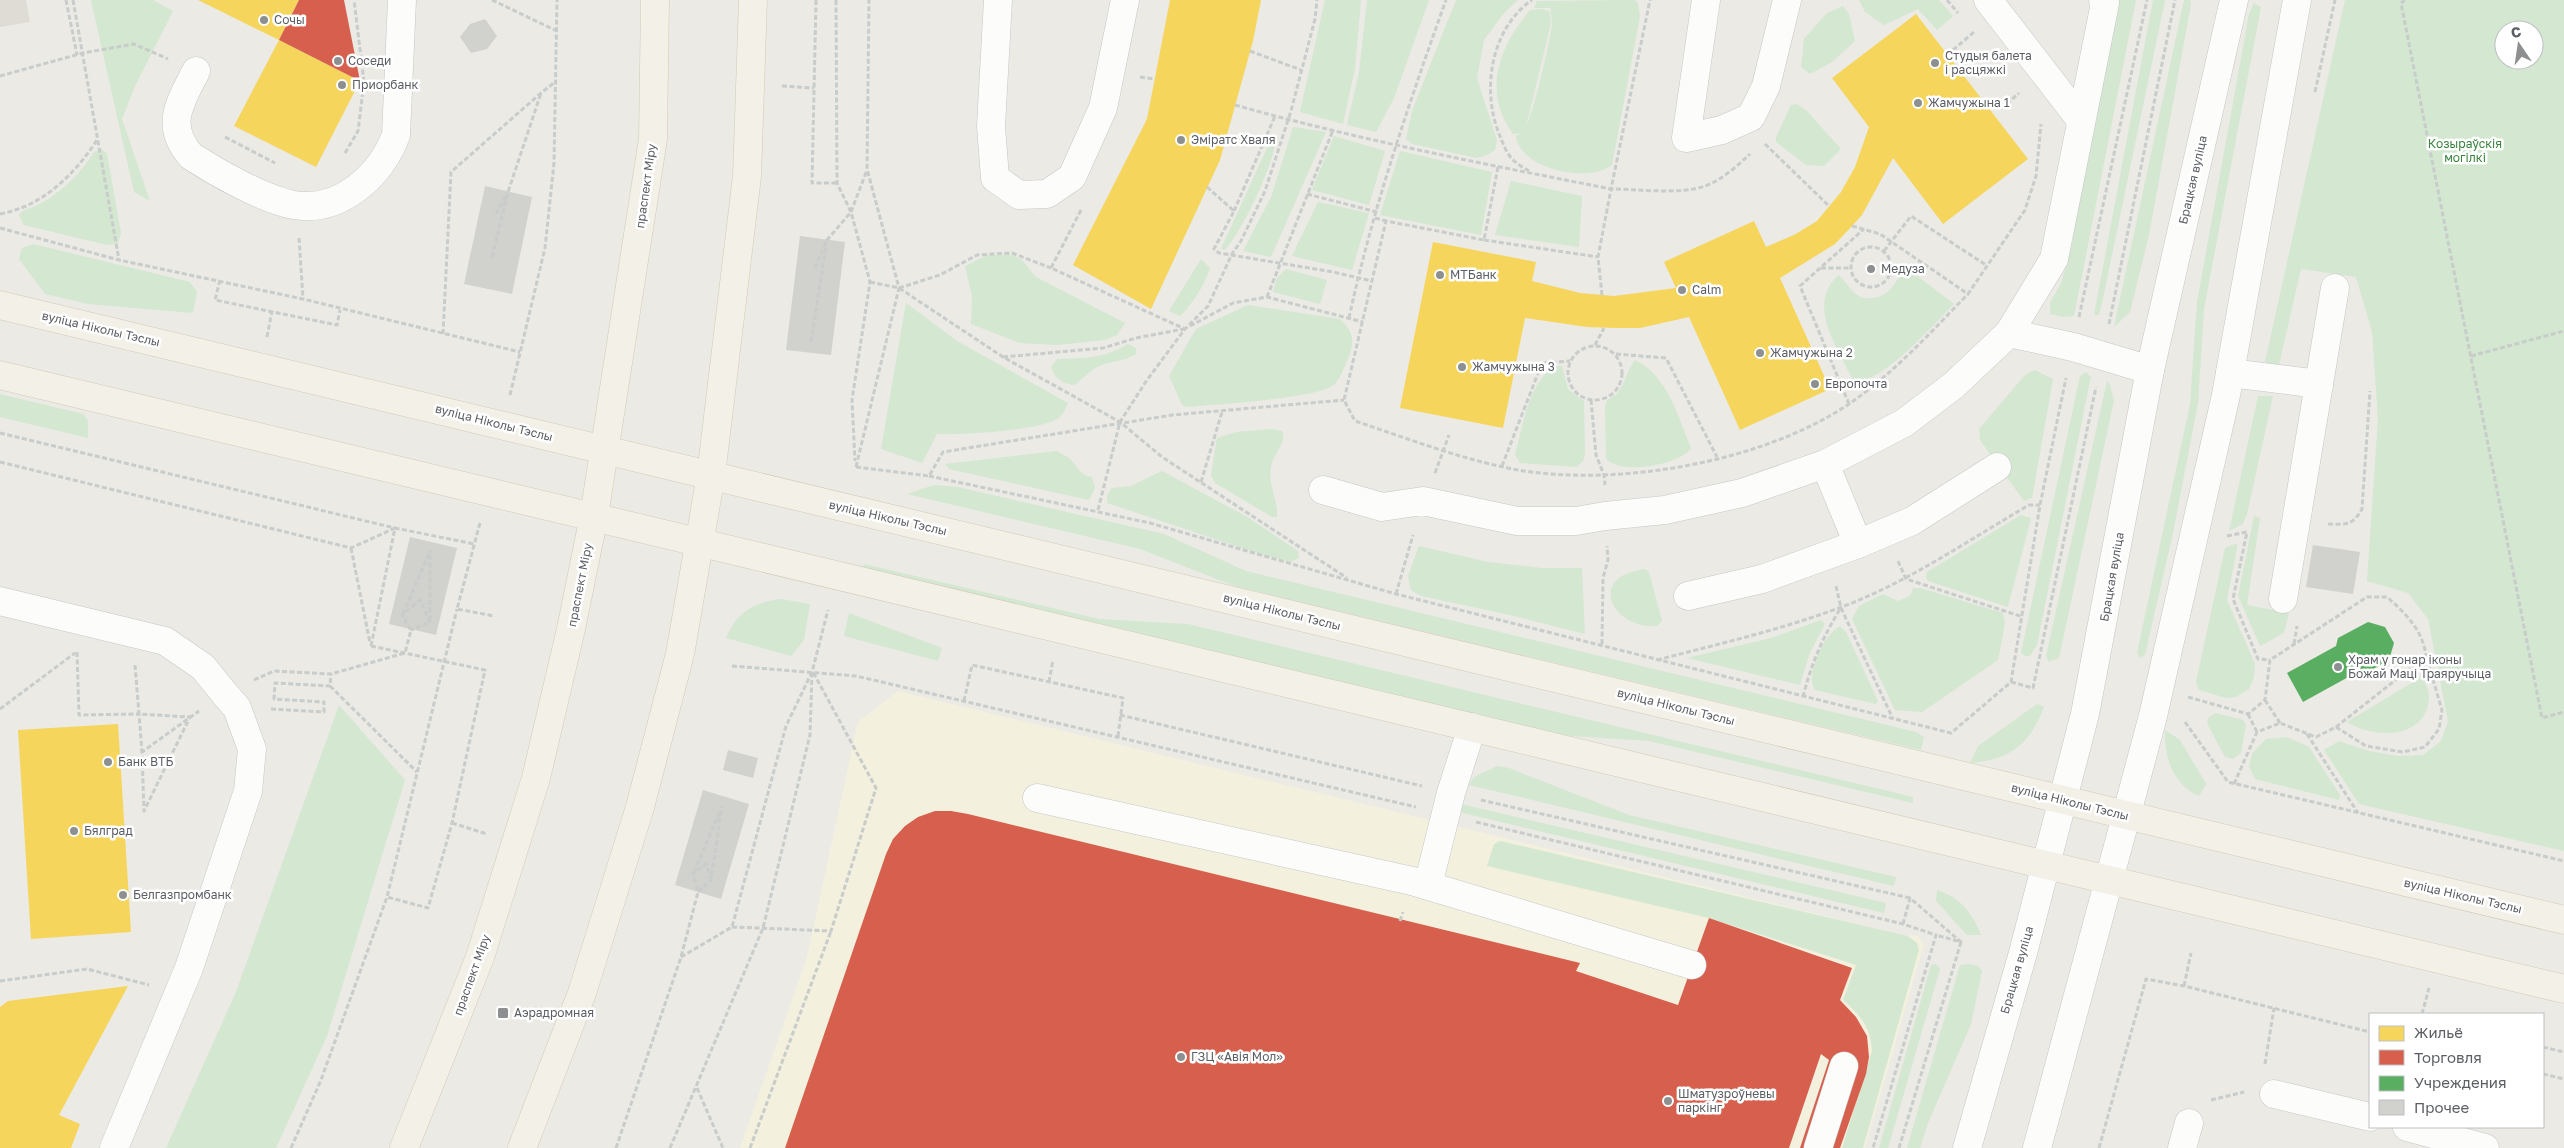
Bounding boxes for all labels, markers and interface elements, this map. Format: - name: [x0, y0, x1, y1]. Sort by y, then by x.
- place label: Сочы: [274, 12, 305, 27]
- marker: Сочы: [258, 14, 270, 26]
- north arrow: [2494, 20, 2544, 70]
- text: С: [2509, 22, 2523, 41]
- place label: Студыя балета і расцяжкі: [1945, 48, 2032, 77]
- place label: Соседи: [348, 53, 391, 68]
- marker: Соседи: [332, 55, 344, 67]
- marker: Студыя балета і расцяжкі: [1929, 57, 1941, 69]
- place label: Приорбанк: [352, 77, 419, 92]
- marker: Приорбанк: [336, 79, 348, 91]
- place label: Жамчужына 1: [1928, 95, 2010, 110]
- marker: Жамчужына 1: [1912, 97, 1924, 109]
- place label: Эміратс Хваля: [1191, 132, 1276, 147]
- marker: Эміратс Хваля: [1175, 134, 1187, 146]
- street label: Брацкая вуліца: [2175, 134, 2210, 226]
- park label: Козыраўскія могілкі: [2428, 136, 2502, 165]
- street label: праспект Міру: [632, 142, 659, 229]
- place label: Медуза: [1881, 261, 1925, 276]
- marker: Медуза: [1865, 263, 1877, 275]
- place label: МТБанк: [1450, 267, 1497, 282]
- marker: МТБанк: [1434, 269, 1446, 281]
- place label: Calm: [1692, 282, 1721, 297]
- marker: Calm: [1676, 284, 1688, 296]
- street label: вуліца Ніколы Тэслы: [41, 308, 162, 349]
- place label: Жамчужына 2: [1770, 345, 1853, 360]
- marker: Жамчужына 2: [1754, 347, 1766, 359]
- place label: Жамчужына 3: [1472, 359, 1555, 374]
- marker: Жамчужына 3: [1456, 361, 1468, 373]
- place label: Европочта: [1825, 376, 1887, 391]
- marker: Европочта: [1809, 378, 1821, 390]
- street label: вуліца Ніколы Тэслы: [434, 401, 554, 444]
- street label: вуліца Ніколы Тэслы: [828, 497, 949, 538]
- street label: Брацкая вуліца: [2096, 531, 2127, 623]
- street label: праспект Міру: [564, 541, 595, 628]
- street label: вуліца Ніколы Тэслы: [1222, 590, 1342, 633]
- place label: Храм у гонар іконы Божай Маці Траяручыца: [2348, 652, 2491, 681]
- marker: Храм у гонар іконы Божай Маці Траяручыца: [2332, 661, 2344, 673]
- street label: вуліца Ніколы Тэслы: [1616, 685, 1736, 728]
- place label: Банк ВТБ: [118, 754, 173, 769]
- marker: Банк ВТБ: [102, 756, 114, 768]
- street label: вуліца Ніколы Тэслы: [2010, 780, 2130, 823]
- place label: Бялград: [84, 823, 133, 838]
- marker: Бялград: [68, 825, 80, 837]
- street label: вуліца Ніколы Тэслы: [2403, 875, 2524, 916]
- place label: Белгазпромбанк: [133, 887, 232, 902]
- marker: Белгазпромбанк: [117, 889, 129, 901]
- street label: Брацкая вуліца: [1997, 924, 2036, 1015]
- street label: праспект Міру: [450, 932, 493, 1017]
- place label: Аэрадромная: [514, 1005, 594, 1020]
- marker: Аэрадромная: [496, 1006, 510, 1020]
- legend: [2369, 1013, 2544, 1128]
- text: Жильё: [2414, 1023, 2463, 1041]
- text: Торговля: [2414, 1048, 2482, 1066]
- place label: ГЗЦ «Авія Мол»: [1191, 1049, 1283, 1064]
- marker: ГЗЦ «Авія Мол»: [1175, 1051, 1187, 1063]
- text: Учреждения: [2414, 1073, 2506, 1091]
- place label: Шматузроўневы паркінг: [1678, 1086, 1775, 1115]
- marker: Шматузроўневы паркінг: [1662, 1095, 1674, 1107]
- text: Прочее: [2414, 1098, 2470, 1116]

